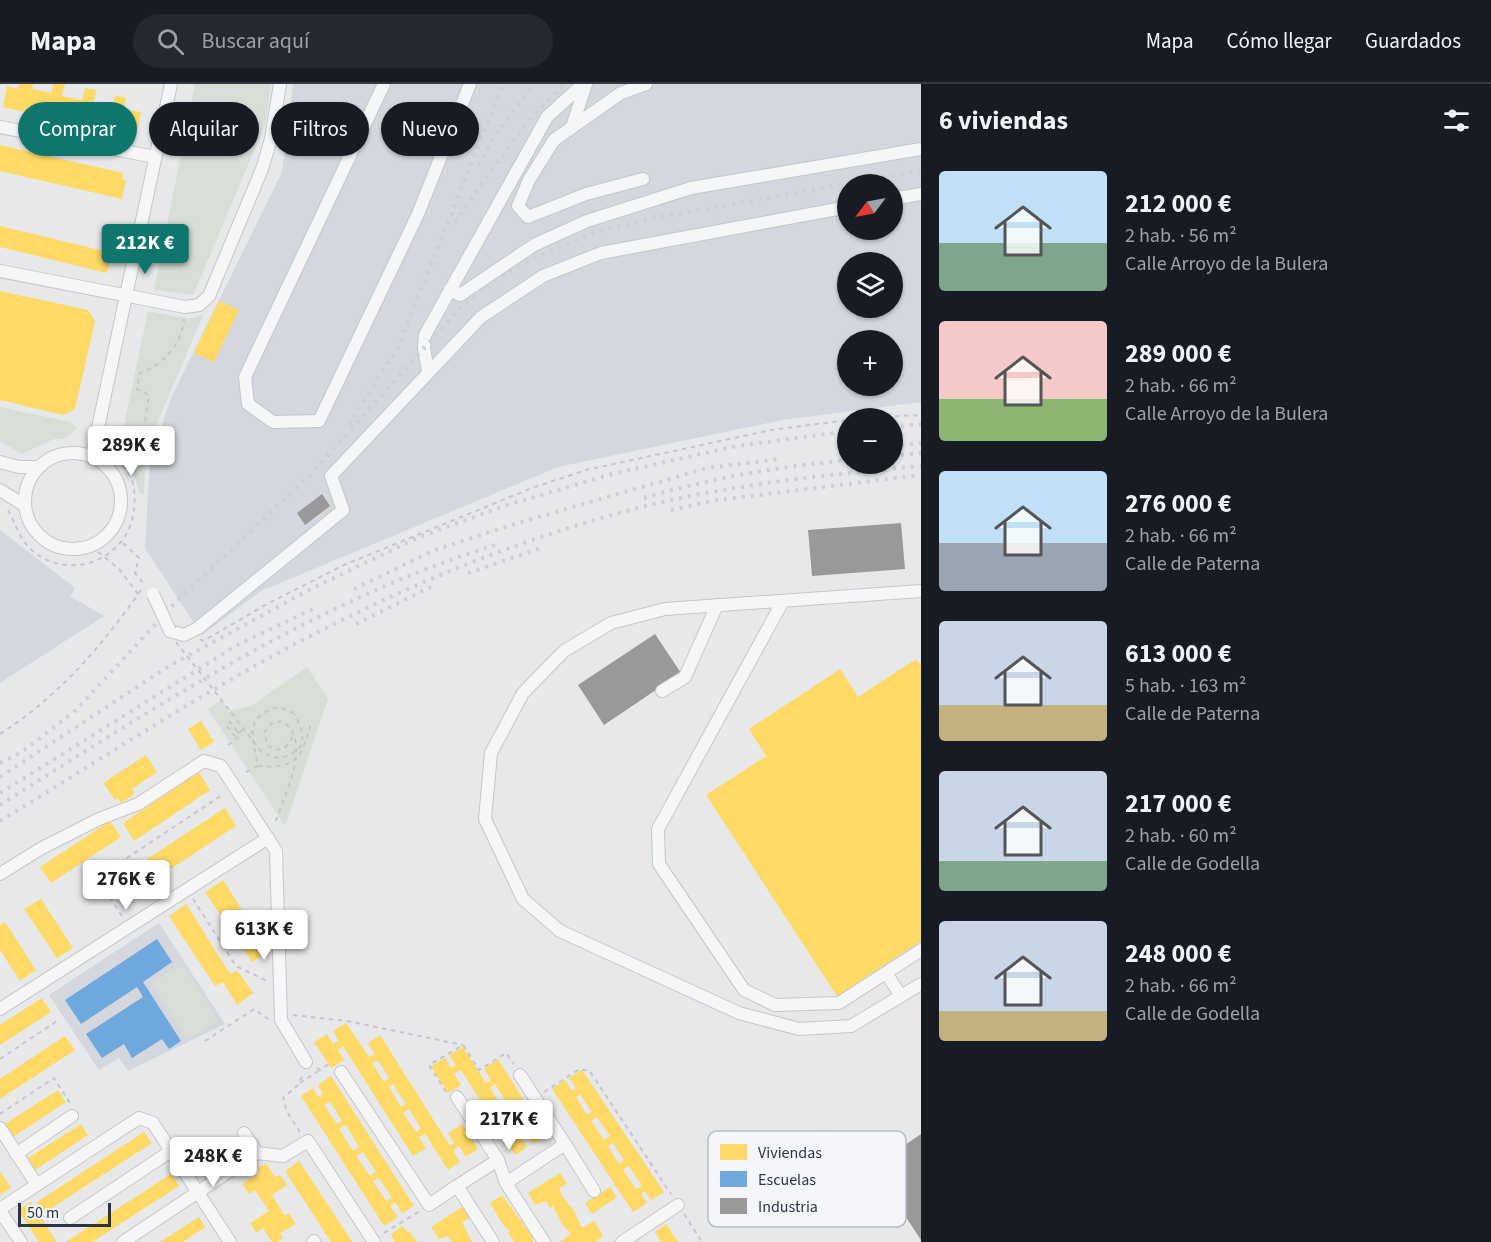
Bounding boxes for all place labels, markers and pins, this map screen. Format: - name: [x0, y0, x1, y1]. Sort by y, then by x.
- pin: 212K €: [96, 224, 194, 275]
- pin: 289K €: [82, 426, 180, 477]
- pin: 276K €: [77, 860, 175, 911]
- pin: 613K €: [215, 910, 313, 961]
- pin: 217K €: [460, 1100, 558, 1151]
- pin: 248K €: [164, 1137, 262, 1188]

